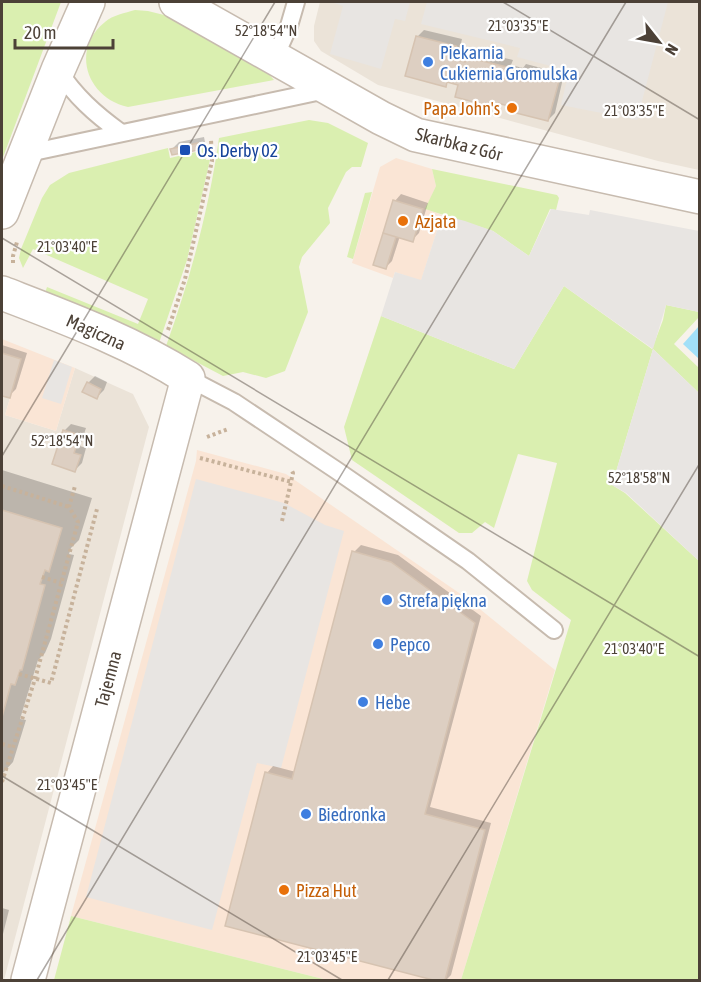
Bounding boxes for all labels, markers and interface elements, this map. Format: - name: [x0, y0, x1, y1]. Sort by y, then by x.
- scale bar: [15, 12, 112, 50]
- north arrow: [629, 12, 689, 72]
- text: 21°03'35"E: [488, 17, 549, 34]
- text: 20 m: [24, 22, 56, 43]
- text: 52°18'54"N: [235, 22, 297, 39]
- text: N: [662, 41, 682, 58]
- place label: Piekarnia Cukiernia Gromulska: [440, 42, 578, 84]
- marker: Piekarnia Cukiernia Gromulska: [421, 55, 435, 69]
- place label: Papa John's: [423, 98, 500, 119]
- marker: Papa John's: [505, 101, 519, 115]
- text: 21°03'35"E: [604, 102, 665, 119]
- street label: Skarbka z Gór: [413, 123, 505, 165]
- place label: Os. Derby 02: [197, 140, 278, 161]
- marker: Os. Derby 02: [178, 143, 192, 157]
- place label: Azjata: [415, 211, 456, 232]
- marker: Azjata: [396, 214, 410, 228]
- text: 21°03'40"E: [37, 238, 98, 255]
- street label: Magiczna: [63, 310, 129, 354]
- text: 52°18'54"N: [31, 432, 93, 449]
- text: 52°18'58"N: [608, 469, 670, 486]
- place label: Strefa piękna: [399, 590, 487, 611]
- marker: Strefa piękna: [380, 593, 394, 607]
- place label: Pepco: [390, 634, 430, 655]
- marker: Pepco: [371, 637, 385, 651]
- text: 21°03'40"E: [604, 640, 665, 657]
- street label: Tajemna: [90, 649, 126, 709]
- place label: Hebe: [375, 692, 410, 713]
- marker: Hebe: [356, 695, 370, 709]
- text: 21°03'45"E: [37, 776, 98, 793]
- place label: Biedronka: [318, 804, 386, 825]
- marker: Biedronka: [299, 807, 313, 821]
- place label: Pizza Hut: [296, 880, 357, 901]
- marker: Pizza Hut: [277, 883, 291, 897]
- text: 21°03'45"E: [297, 948, 358, 965]

